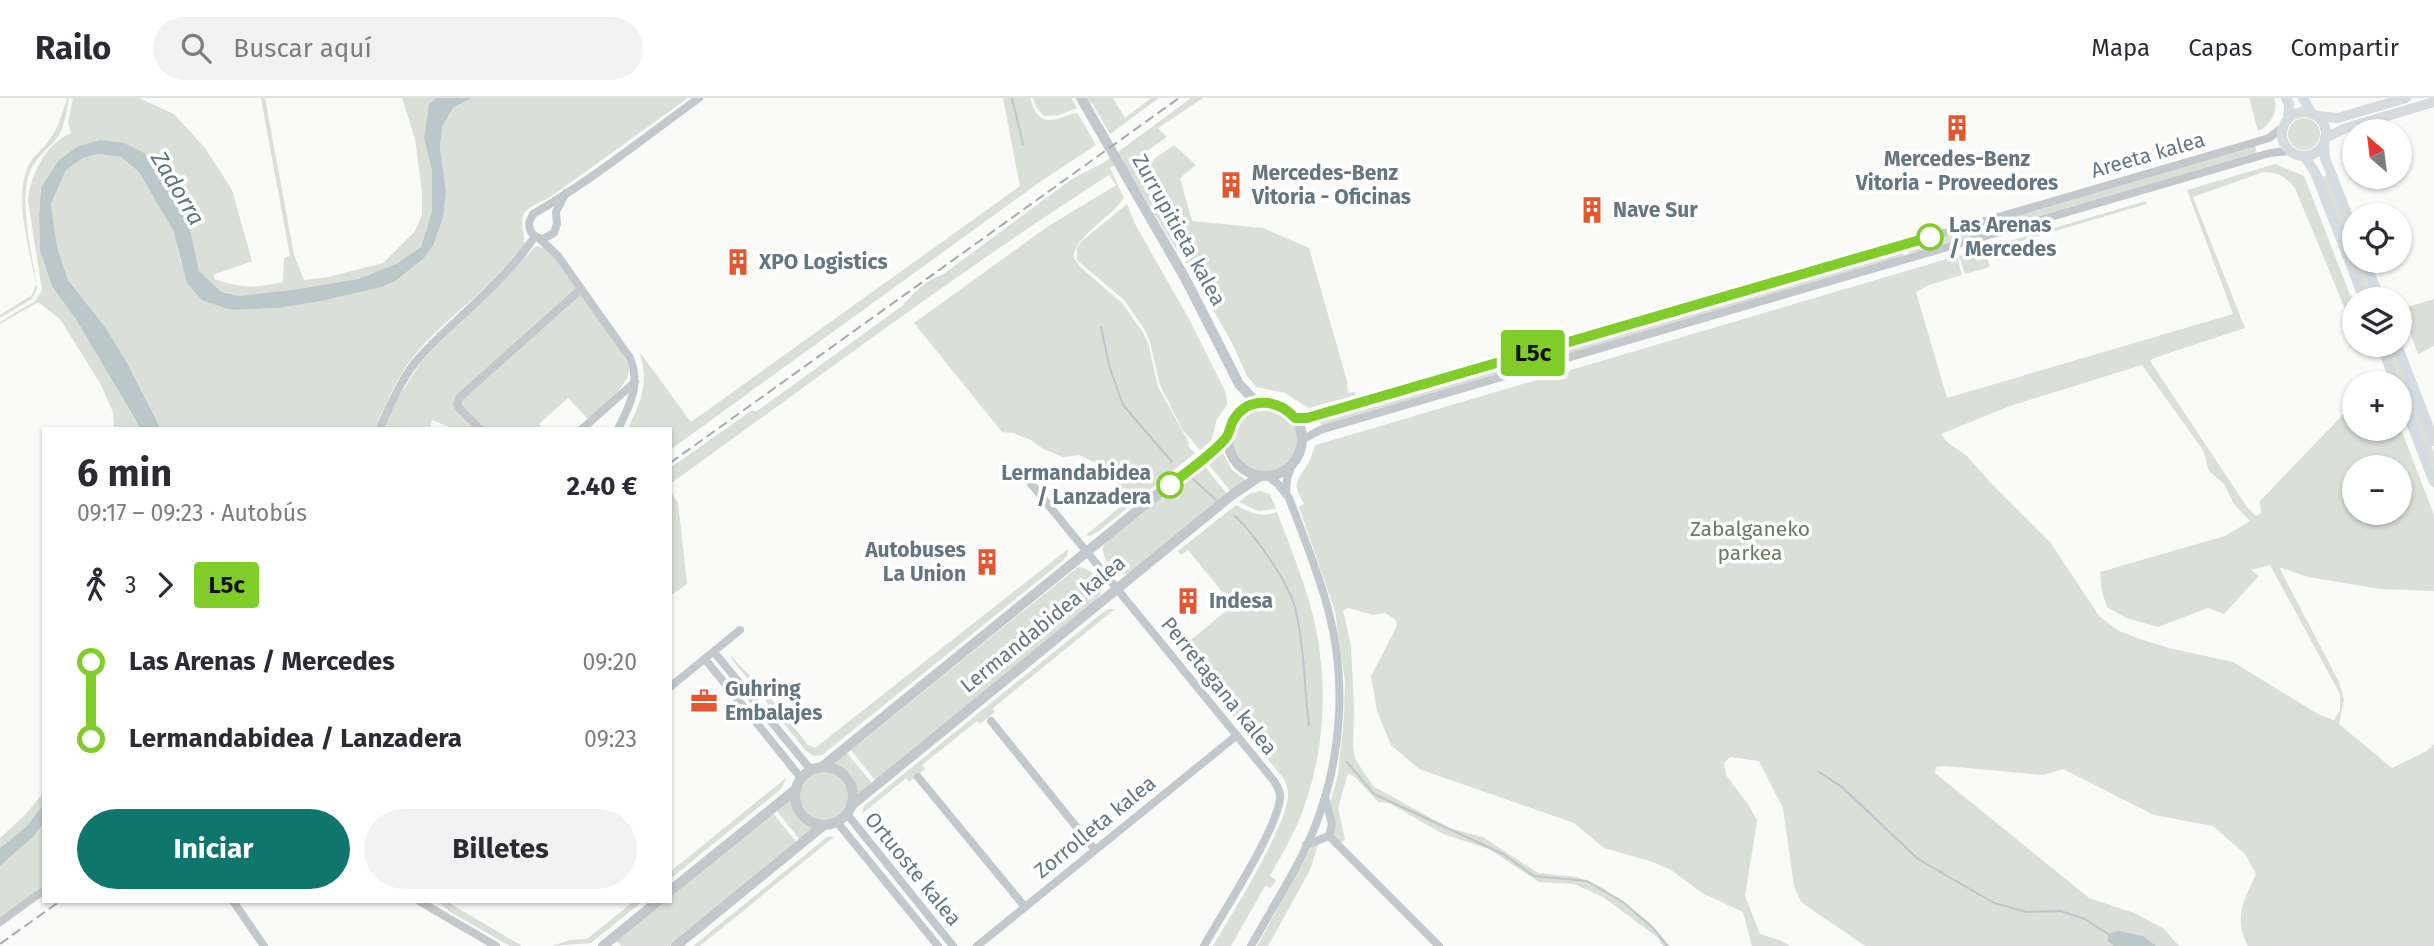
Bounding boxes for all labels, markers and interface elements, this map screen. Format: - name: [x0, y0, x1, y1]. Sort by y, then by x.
- search box: [153, 17, 643, 80]
- text: Railo: [35, 28, 111, 68]
- icon: search: [177, 29, 215, 67]
- text: Buscar aquí: [233, 33, 372, 64]
- text: Mapa: [2091, 34, 2150, 62]
- text: Capas: [2188, 34, 2252, 62]
- text: Compartir: [2290, 34, 2399, 62]
- building icon: Mercedes-Benz Vitoria - Proveedores: [1942, 113, 1972, 143]
- north arrow: [2342, 119, 2412, 189]
- map controls: [2342, 119, 2412, 525]
- street label: Areeta kalea: [2088, 126, 2208, 184]
- water label: Zadorra: [145, 145, 211, 230]
- place label: Mercedes-Benz Vitoria - Proveedores: [1855, 146, 2058, 196]
- street label: Zurrupitieta kalea: [1127, 150, 1231, 310]
- place label: Mercedes-Benz Vitoria - Oficinas: [1251, 160, 1411, 210]
- building icon: Mercedes-Benz Vitoria - Oficinas: [1216, 170, 1246, 200]
- building icon: Nave Sur: [1577, 195, 1607, 225]
- place label: Nave Sur: [1613, 197, 1698, 223]
- button: locate: [2342, 203, 2412, 273]
- place label: Las Arenas / Mercedes: [1949, 212, 2056, 262]
- marker: Las Arenas / Mercedes: [1917, 224, 1943, 250]
- building icon: XPO Logistics: [723, 247, 753, 277]
- place label: XPO Logistics: [758, 249, 888, 275]
- button: layers: [2342, 287, 2412, 357]
- line badge: L5c: [1493, 330, 1573, 376]
- text: L5c: [1515, 339, 1551, 367]
- button: +: [2342, 371, 2412, 441]
- text: 6 min: [77, 450, 172, 496]
- button: −: [2342, 455, 2412, 525]
- place label: Lermandabidea / Lanzadera: [1001, 460, 1151, 510]
- text: 2.40 €: [566, 471, 637, 502]
- marker: Lermandabidea / Lanzadera: [1157, 472, 1183, 498]
- text: 09:17 – 09:23 · Autobús: [77, 499, 307, 527]
- park label: Zabalganeko parkea: [1690, 516, 1810, 566]
- place label: Autobuses La Union: [864, 537, 966, 587]
- building icon: Autobuses La Union: [972, 547, 1002, 577]
- street label: Lermandabidea kalea: [955, 549, 1131, 699]
- icon: walk: [77, 566, 115, 604]
- icon: forward: [146, 566, 184, 604]
- text: 3: [125, 571, 136, 599]
- text: L5c: [208, 571, 245, 599]
- building icon: Indesa: [1173, 586, 1203, 616]
- place label: Indesa: [1209, 588, 1273, 614]
- street label: Perretagana kalea: [1155, 612, 1283, 760]
- text: Las Arenas / Mercedes: [129, 646, 395, 677]
- text: 09:20: [583, 648, 637, 676]
- place label: Guhring Embalajes: [725, 676, 822, 726]
- office icon: Guhring Embalajes: [689, 686, 719, 716]
- text: Lermandabidea / Lanzadera: [129, 723, 462, 754]
- text: 09:23: [584, 725, 637, 753]
- street label: Zorrolleta kalea: [1029, 770, 1161, 884]
- street label: Ortuoste kalea: [859, 807, 967, 931]
- button: Iniciar: [77, 809, 350, 889]
- button: Billetes: [364, 809, 637, 889]

